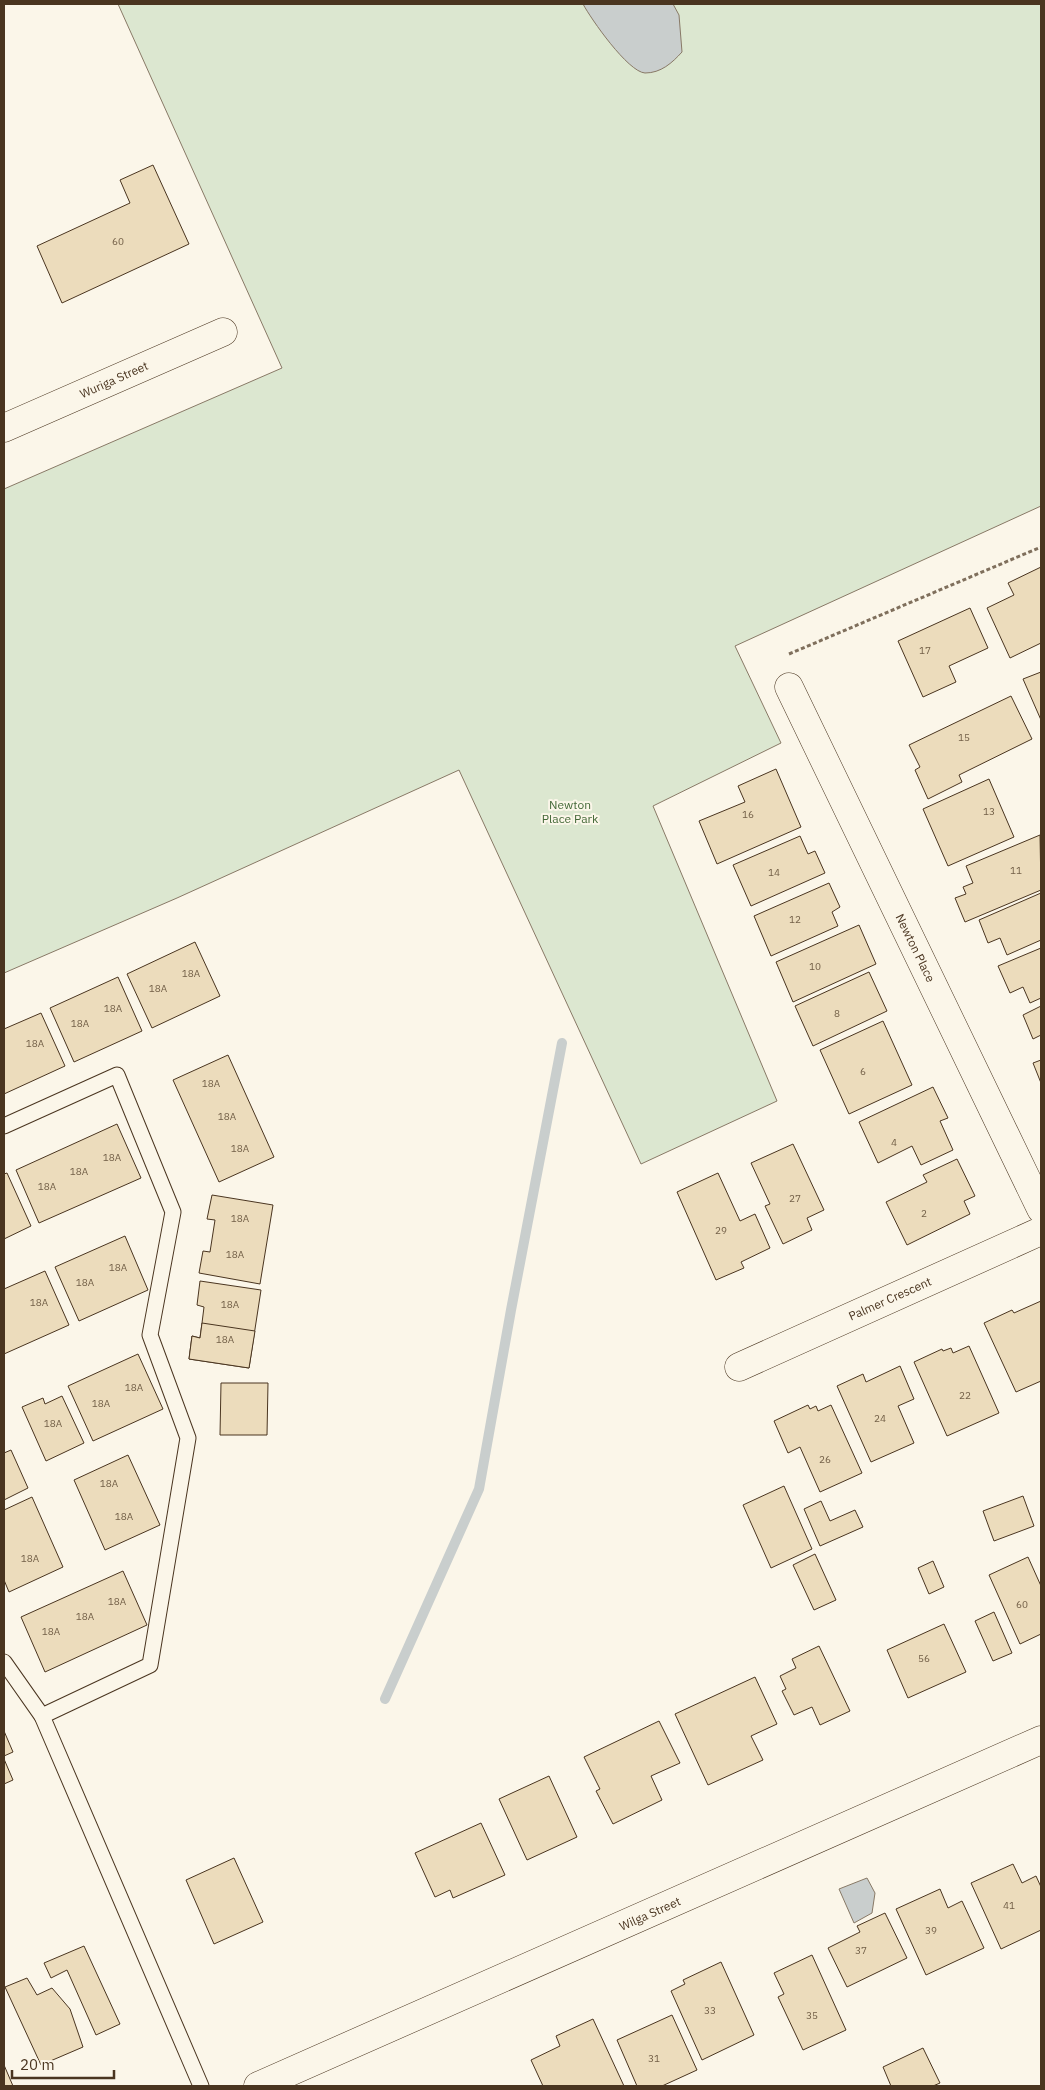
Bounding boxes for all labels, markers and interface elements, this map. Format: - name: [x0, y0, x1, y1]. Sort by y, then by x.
- house number: 60: [112, 235, 124, 248]
- street label: Wuriga Street: [77, 358, 150, 401]
- house number: 17: [919, 644, 931, 657]
- house number: 15: [958, 731, 970, 744]
- park label: Newton Place Park: [542, 797, 599, 826]
- house number: 13: [983, 805, 995, 818]
- house number: 16: [742, 808, 754, 821]
- house number: 11: [1010, 864, 1022, 877]
- house number: 14: [768, 866, 780, 879]
- street label: Newton Place: [892, 911, 939, 985]
- house number: 12: [789, 913, 801, 926]
- house number: 10: [809, 960, 821, 973]
- house number: 18A: [182, 967, 201, 980]
- house number: 18A: [149, 982, 168, 995]
- house number: 18A: [104, 1002, 123, 1015]
- house number: 8: [834, 1007, 840, 1020]
- house number: 18A: [71, 1017, 90, 1030]
- house number: 18A: [26, 1037, 45, 1050]
- house number: 6: [860, 1065, 866, 1078]
- house number: 18A: [202, 1077, 221, 1090]
- house number: 18A: [218, 1110, 237, 1123]
- house number: 4: [891, 1136, 897, 1149]
- house number: 18A: [231, 1142, 250, 1155]
- house number: 18A: [103, 1151, 122, 1164]
- house number: 18A: [70, 1165, 89, 1178]
- house number: 18A: [38, 1180, 57, 1193]
- house number: 27: [789, 1192, 801, 1205]
- house number: 2: [921, 1207, 927, 1220]
- house number: 18A: [231, 1212, 250, 1225]
- house number: 29: [715, 1224, 727, 1237]
- house number: 18A: [226, 1248, 245, 1261]
- house number: 18A: [109, 1261, 128, 1274]
- street label: Palmer Crescent: [846, 1274, 933, 1323]
- house number: 18A: [76, 1276, 95, 1289]
- house number: 18A: [30, 1296, 49, 1309]
- house number: 18A: [221, 1298, 240, 1311]
- house number: 18A: [216, 1333, 235, 1346]
- house number: 18A: [125, 1381, 144, 1394]
- house number: 22: [959, 1389, 971, 1402]
- house number: 18A: [92, 1397, 111, 1410]
- house number: 24: [874, 1412, 886, 1425]
- house number: 18A: [44, 1417, 63, 1430]
- house number: 26: [819, 1453, 831, 1466]
- house number: 18A: [100, 1477, 119, 1490]
- house number: 18A: [115, 1510, 134, 1523]
- house number: 18A: [21, 1552, 40, 1565]
- house number: 18A: [108, 1595, 127, 1608]
- house number: 60: [1016, 1598, 1028, 1611]
- house number: 18A: [76, 1610, 95, 1623]
- house number: 18A: [42, 1625, 61, 1638]
- house number: 56: [918, 1652, 930, 1665]
- street label: Wilga Street: [617, 1893, 683, 1934]
- house number: 41: [1003, 1899, 1015, 1912]
- house number: 39: [925, 1924, 937, 1937]
- house number: 37: [855, 1944, 867, 1957]
- house number: 33: [704, 2004, 716, 2017]
- house number: 35: [806, 2009, 818, 2022]
- scale bar: [12, 2048, 115, 2080]
- house number: 31: [648, 2052, 660, 2065]
- text: 20 m: [20, 2055, 55, 2074]

